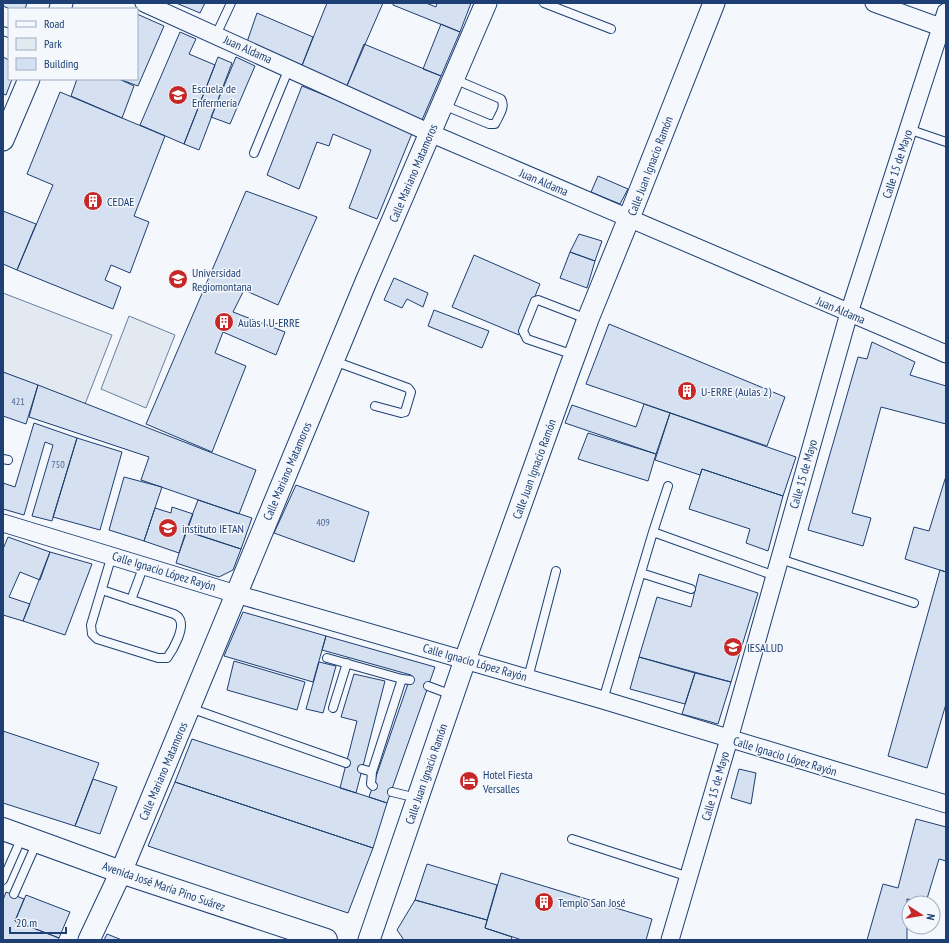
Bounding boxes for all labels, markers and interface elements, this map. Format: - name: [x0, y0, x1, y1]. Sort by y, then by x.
- legend: [8, 8, 138, 80]
- text: Road: [44, 16, 64, 31]
- street label: Juan Aldama: [221, 31, 275, 66]
- text: Park: [44, 36, 62, 51]
- text: Building: [44, 56, 79, 71]
- place label: Escuela de Enfermería: [192, 81, 237, 110]
- school or university icon: Escuela de Enfermería: [167, 84, 189, 106]
- street label: Calle Juan Ignacio Ramón: [624, 114, 676, 218]
- street label: Calle Mariano Matamoros: [385, 122, 441, 224]
- street label: Calle 15 de Mayo: [879, 128, 915, 200]
- street label: Juan Aldama: [516, 165, 571, 199]
- building icon: CEDAE: [82, 190, 104, 212]
- place label: CEDAE: [107, 194, 135, 209]
- place label: Universidad Regiomontana: [192, 265, 252, 294]
- school or university icon: Universidad Regiomontana: [167, 268, 189, 290]
- street label: Juan Aldama: [813, 293, 868, 327]
- building icon: Aulas I U-ERRE: [213, 311, 235, 333]
- place label: Aulas I U-ERRE: [238, 315, 300, 330]
- building icon: U-ERRE (Aulas 2): [676, 380, 698, 402]
- place label: U-ERRE (Aulas 2): [701, 384, 771, 399]
- house number: 421: [11, 395, 25, 408]
- street label: Calle Juan Ignacio Ramón: [509, 417, 559, 521]
- street label: Calle Mariano Matamoros: [259, 420, 315, 522]
- street label: Calle 15 de Mayo: [786, 438, 820, 510]
- house number: 750: [51, 458, 65, 471]
- house number: 409: [316, 516, 330, 529]
- school or university icon: instituto IETAN: [157, 517, 179, 539]
- place label: instituto IETAN: [182, 521, 244, 536]
- street label: Calle Ignacio López Rayón: [110, 548, 218, 594]
- school or university icon: IESALUD: [722, 636, 744, 658]
- street label: Calle Ignacio López Rayón: [421, 640, 529, 684]
- place label: IESALUD: [747, 640, 783, 655]
- street label: Calle Mariano Matamoros: [135, 720, 191, 822]
- street label: Calle Juan Ignacio Ramón: [402, 722, 450, 826]
- street label: Calle Ignacio López Rayón: [731, 733, 839, 779]
- street label: Calle 15 de Mayo: [698, 750, 732, 822]
- place label: Hotel Fiesta Versalles: [482, 767, 533, 796]
- hotel icon: Hotel Fiesta Versalles: [458, 770, 480, 792]
- street label: Avenida José María Pino Suárez: [100, 858, 228, 914]
- building icon: Templo San José: [533, 891, 555, 913]
- place label: Templo San José: [558, 895, 626, 910]
- north arrow: [901, 895, 941, 935]
- scale bar: [10, 909, 66, 935]
- text: N: [923, 913, 938, 921]
- text: 20 m: [16, 915, 37, 930]

